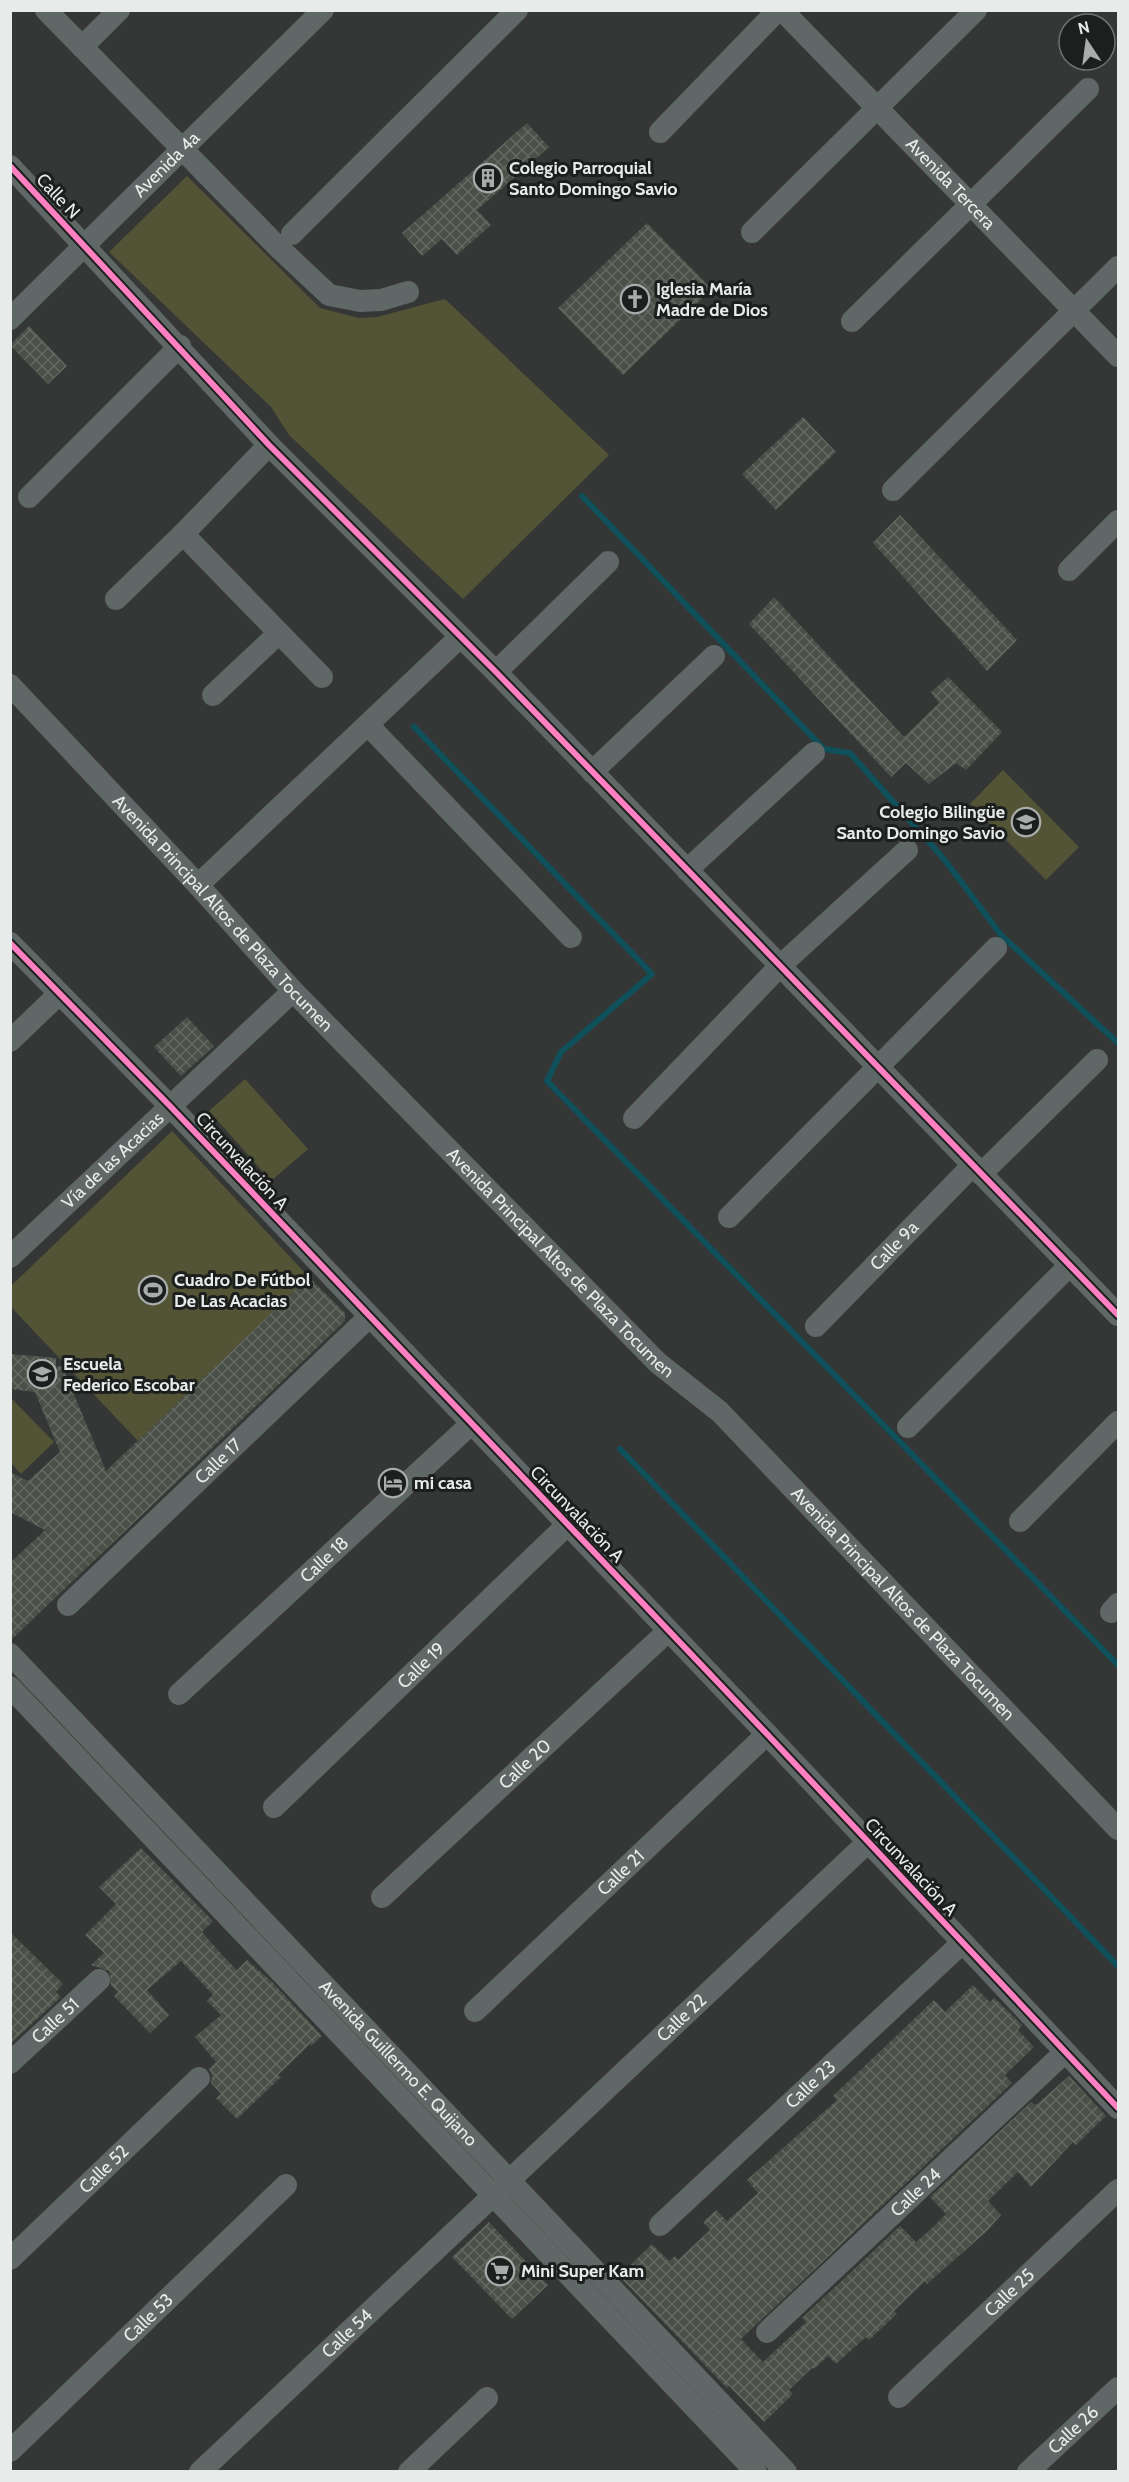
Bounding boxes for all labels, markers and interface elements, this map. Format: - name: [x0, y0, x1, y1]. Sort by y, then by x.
- north arrow: [1057, 12, 1117, 72]
- text: N: [1076, 17, 1091, 38]
- street label: Avenida 4a: [129, 127, 204, 202]
- street label: Avenida Tercera: [901, 133, 1000, 234]
- place label: Colegio Parroquial Santo Domingo Savio: [509, 157, 678, 200]
- building icon: Colegio Parroquial Santo Domingo Savio: [472, 162, 504, 194]
- street label: Calle N: [32, 169, 84, 223]
- place label: Iglesia María Madre de Dios: [656, 278, 768, 321]
- church icon: Iglesia María Madre de Dios: [619, 283, 651, 315]
- street label: Avenida Principal Altos de Plaza Tocumen: [108, 790, 338, 1036]
- place label: Colegio Bilingüe Santo Domingo Savio: [836, 801, 1005, 844]
- school or university icon: Colegio Bilingüe Santo Domingo Savio: [1010, 806, 1042, 838]
- street label: Vía de las Acacias: [57, 1107, 168, 1214]
- street label: Circunvalación A: [191, 1108, 293, 1214]
- street label: Avenida Principal Altos de Plaza Tocumen: [442, 1143, 678, 1382]
- street label: Calle 9a: [865, 1216, 923, 1275]
- place label: Cuadro De Fútbol De Las Acacias: [174, 1269, 311, 1312]
- sports icon: Cuadro De Fútbol De Las Acacias: [137, 1274, 169, 1306]
- place label: Escuela Federico Escobar: [63, 1353, 195, 1396]
- school or university icon: Escuela Federico Escobar: [26, 1358, 58, 1390]
- street label: Calle 17: [190, 1434, 246, 1489]
- street label: Circunvalación A: [525, 1461, 629, 1567]
- hotel icon: mi casa: [377, 1467, 409, 1499]
- place label: mi casa: [414, 1472, 472, 1494]
- street label: Avenida Principal Altos de Plaza Tocumen: [786, 1482, 1020, 1725]
- street label: Calle 18: [296, 1532, 353, 1587]
- street label: Calle 19: [393, 1638, 449, 1693]
- street label: Calle 20: [494, 1735, 556, 1794]
- street label: Circunvalación A: [860, 1814, 962, 1920]
- street label: Calle 21: [593, 1845, 649, 1900]
- street label: Avenida Guillermo E. Quijano: [314, 1976, 482, 2151]
- street label: Calle 22: [652, 1989, 711, 2046]
- street label: Calle 51: [27, 1993, 84, 2048]
- street label: Calle 23: [781, 2056, 840, 2113]
- street label: Calle 52: [74, 2140, 133, 2198]
- street label: Calle 24: [886, 2163, 946, 2221]
- supermarket icon: Mini Super Kam: [484, 2255, 516, 2287]
- place label: Mini Super Kam: [521, 2260, 644, 2282]
- street label: Calle 25: [980, 2264, 1039, 2321]
- street label: Calle 53: [119, 2289, 178, 2347]
- street label: Calle 54: [317, 2304, 377, 2363]
- street label: Calle 26: [1043, 2401, 1103, 2459]

